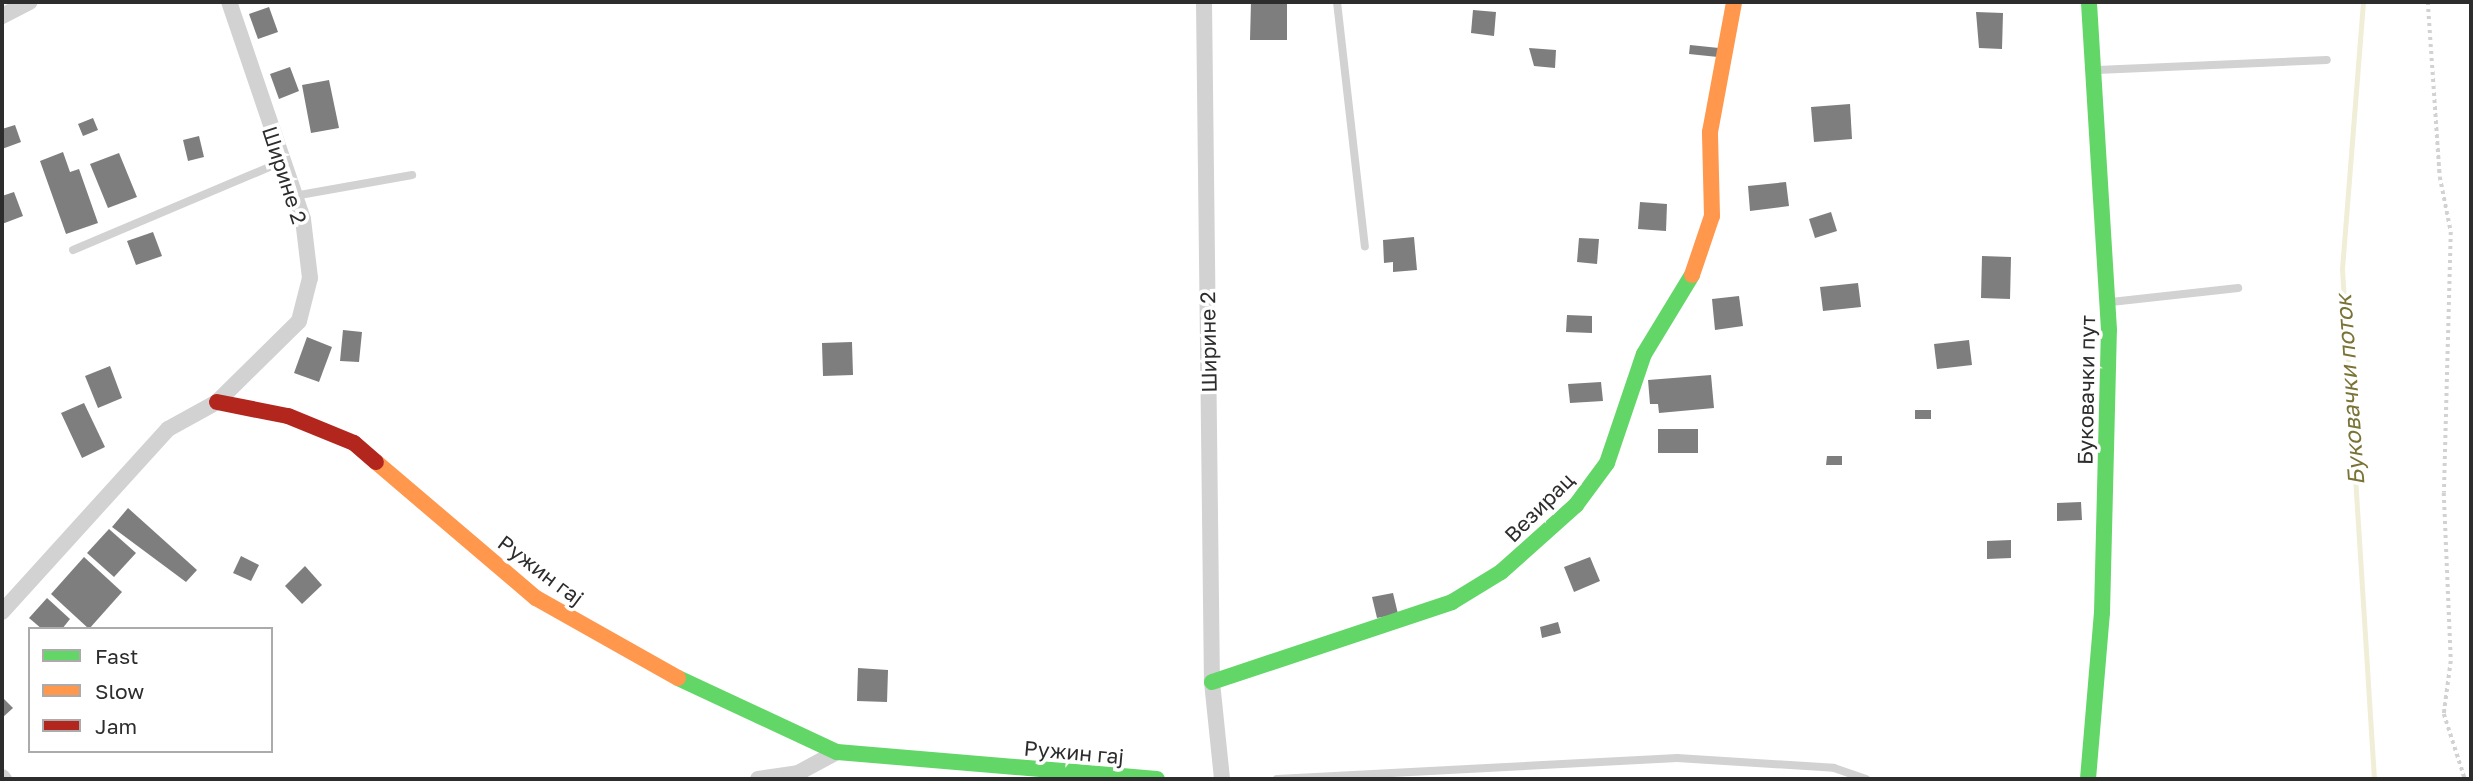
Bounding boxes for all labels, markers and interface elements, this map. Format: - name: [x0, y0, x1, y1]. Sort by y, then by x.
- street label: Ширине 2: [257, 123, 313, 227]
- street label: Ширине 2: [1195, 291, 1221, 393]
- water label: Буковачки поток: [2329, 294, 2369, 486]
- street label: Буковачки пут: [2072, 315, 2100, 465]
- street label: Везирац: [1499, 467, 1579, 547]
- street label: Ружин гај: [493, 530, 589, 610]
- legend: [28, 627, 273, 753]
- text: Fast: [95, 643, 138, 669]
- text: Slow: [95, 678, 144, 704]
- text: Jam: [95, 713, 137, 739]
- street label: Ружин гај: [1023, 735, 1125, 769]

